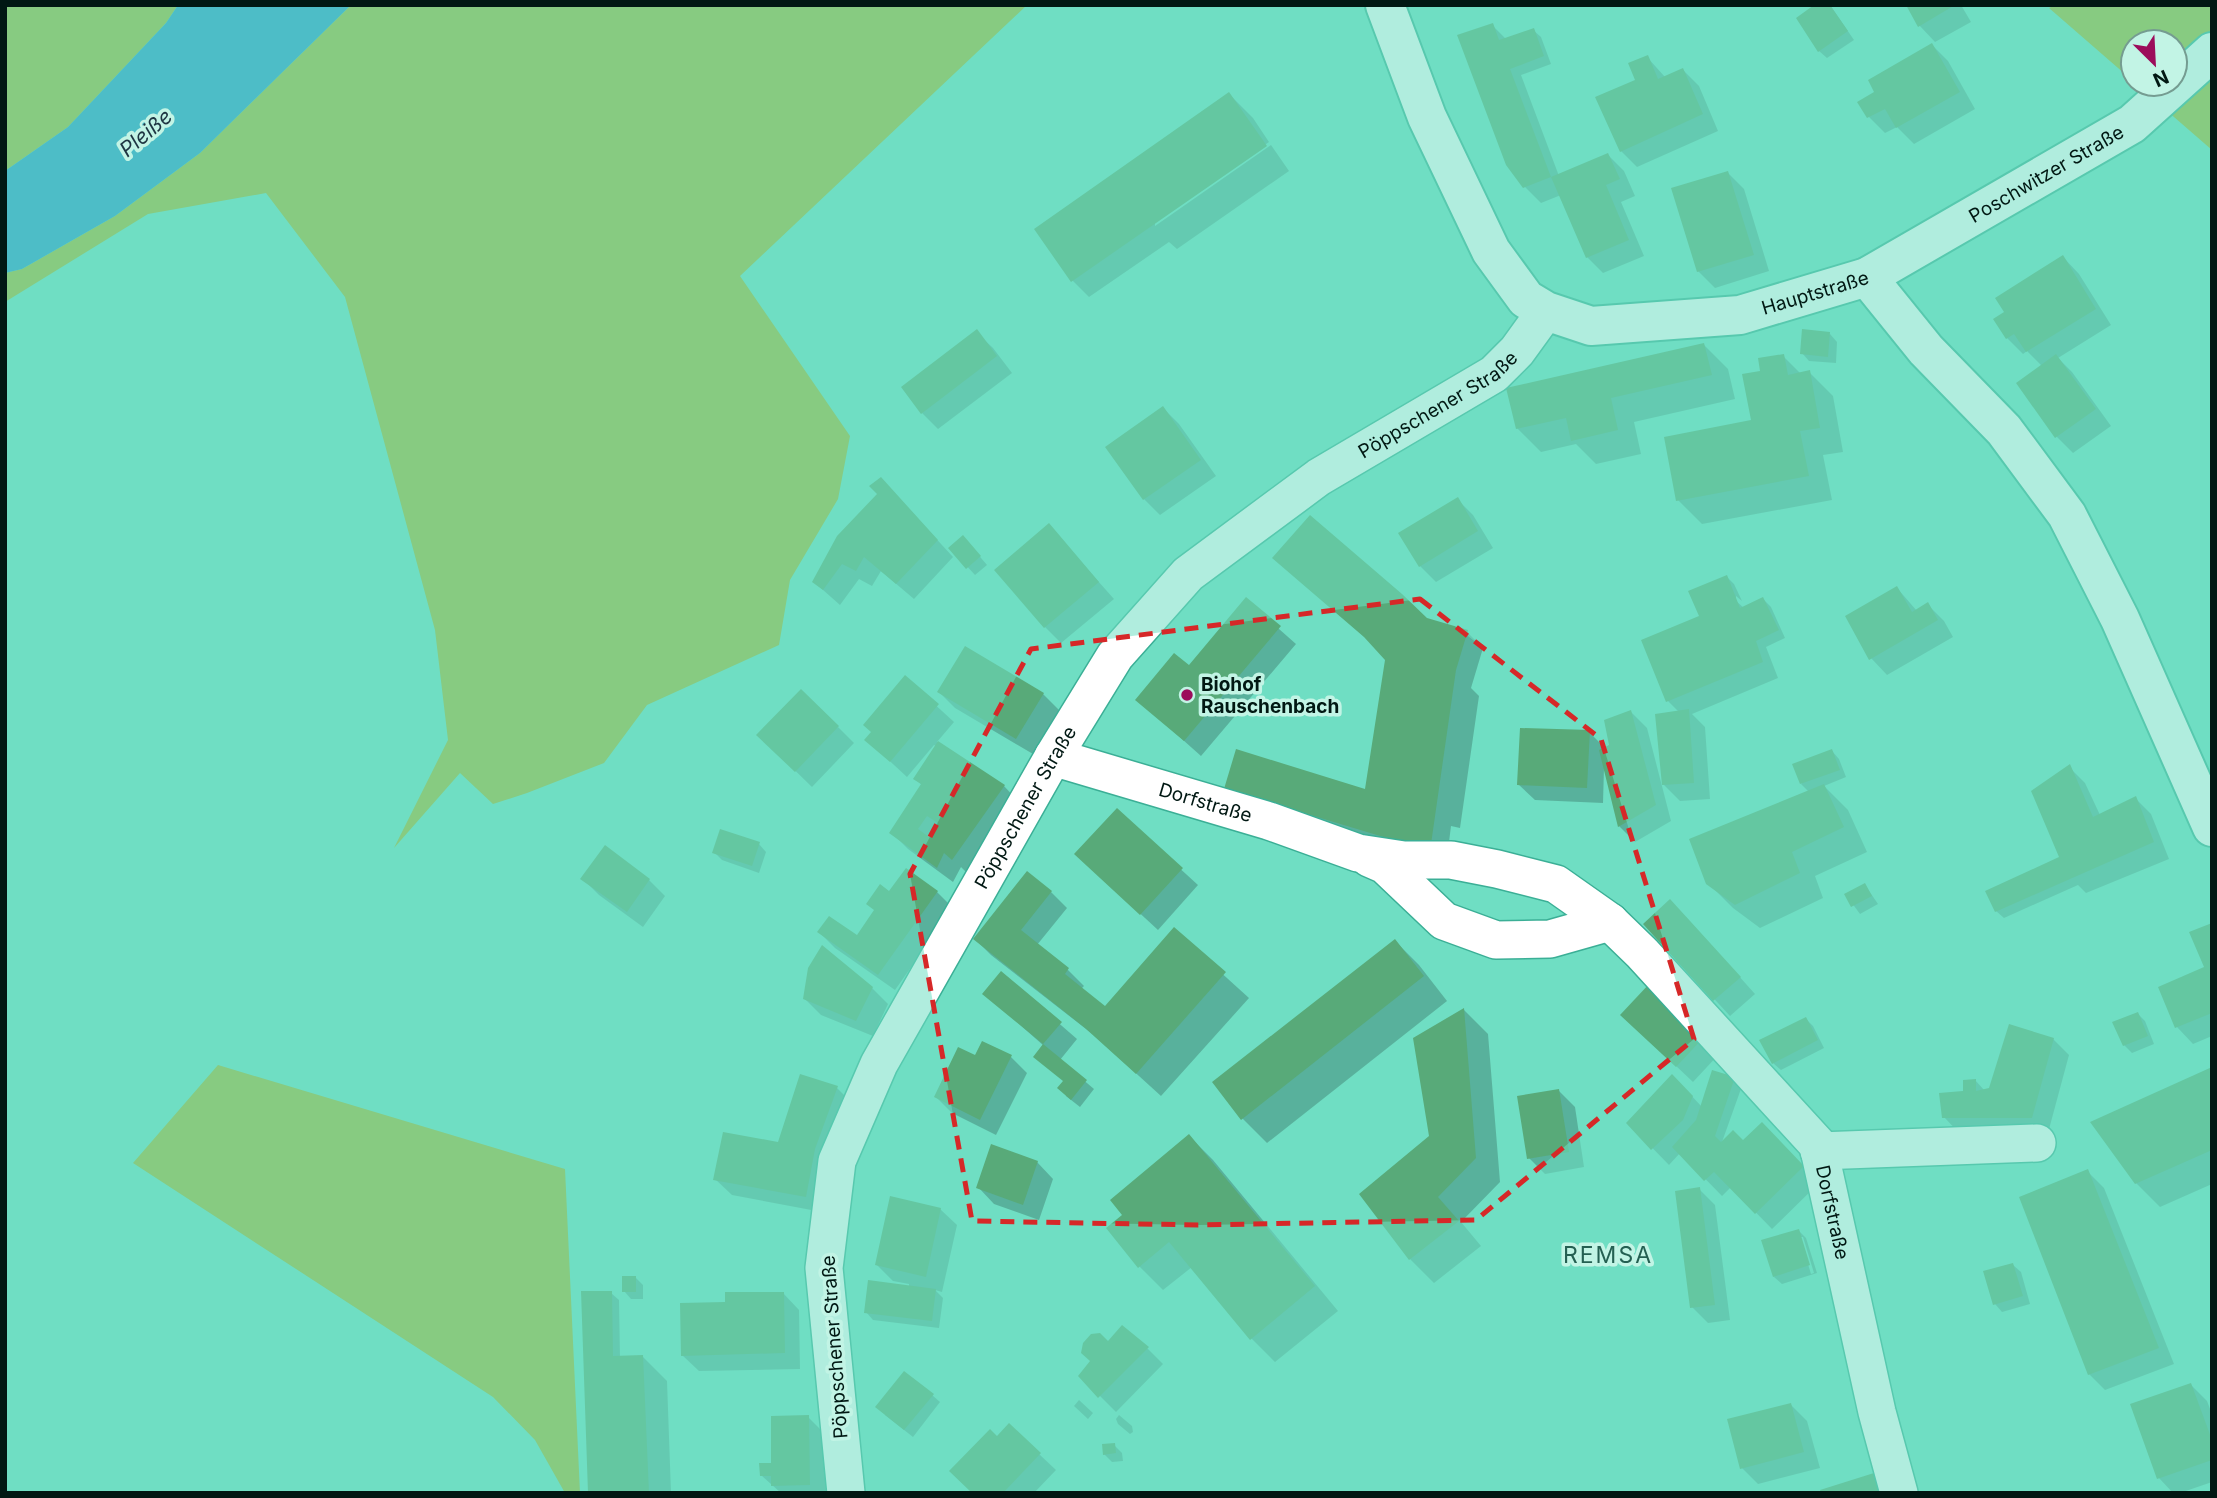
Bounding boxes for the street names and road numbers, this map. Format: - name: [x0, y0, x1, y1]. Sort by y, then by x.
- street label: Poschwitzer Straße: [1965, 120, 2128, 228]
- street label: Hauptstraße: [1759, 266, 1871, 320]
- street label: Pöppschener Straße: [1354, 346, 1522, 463]
- street label: Pöppschener Straße: [970, 722, 1081, 893]
- street label: Dorfstraße: [1156, 778, 1255, 827]
- street label: Dorfstraße: [1811, 1163, 1854, 1262]
- street label: Pöppschener Straße: [817, 1255, 852, 1439]

